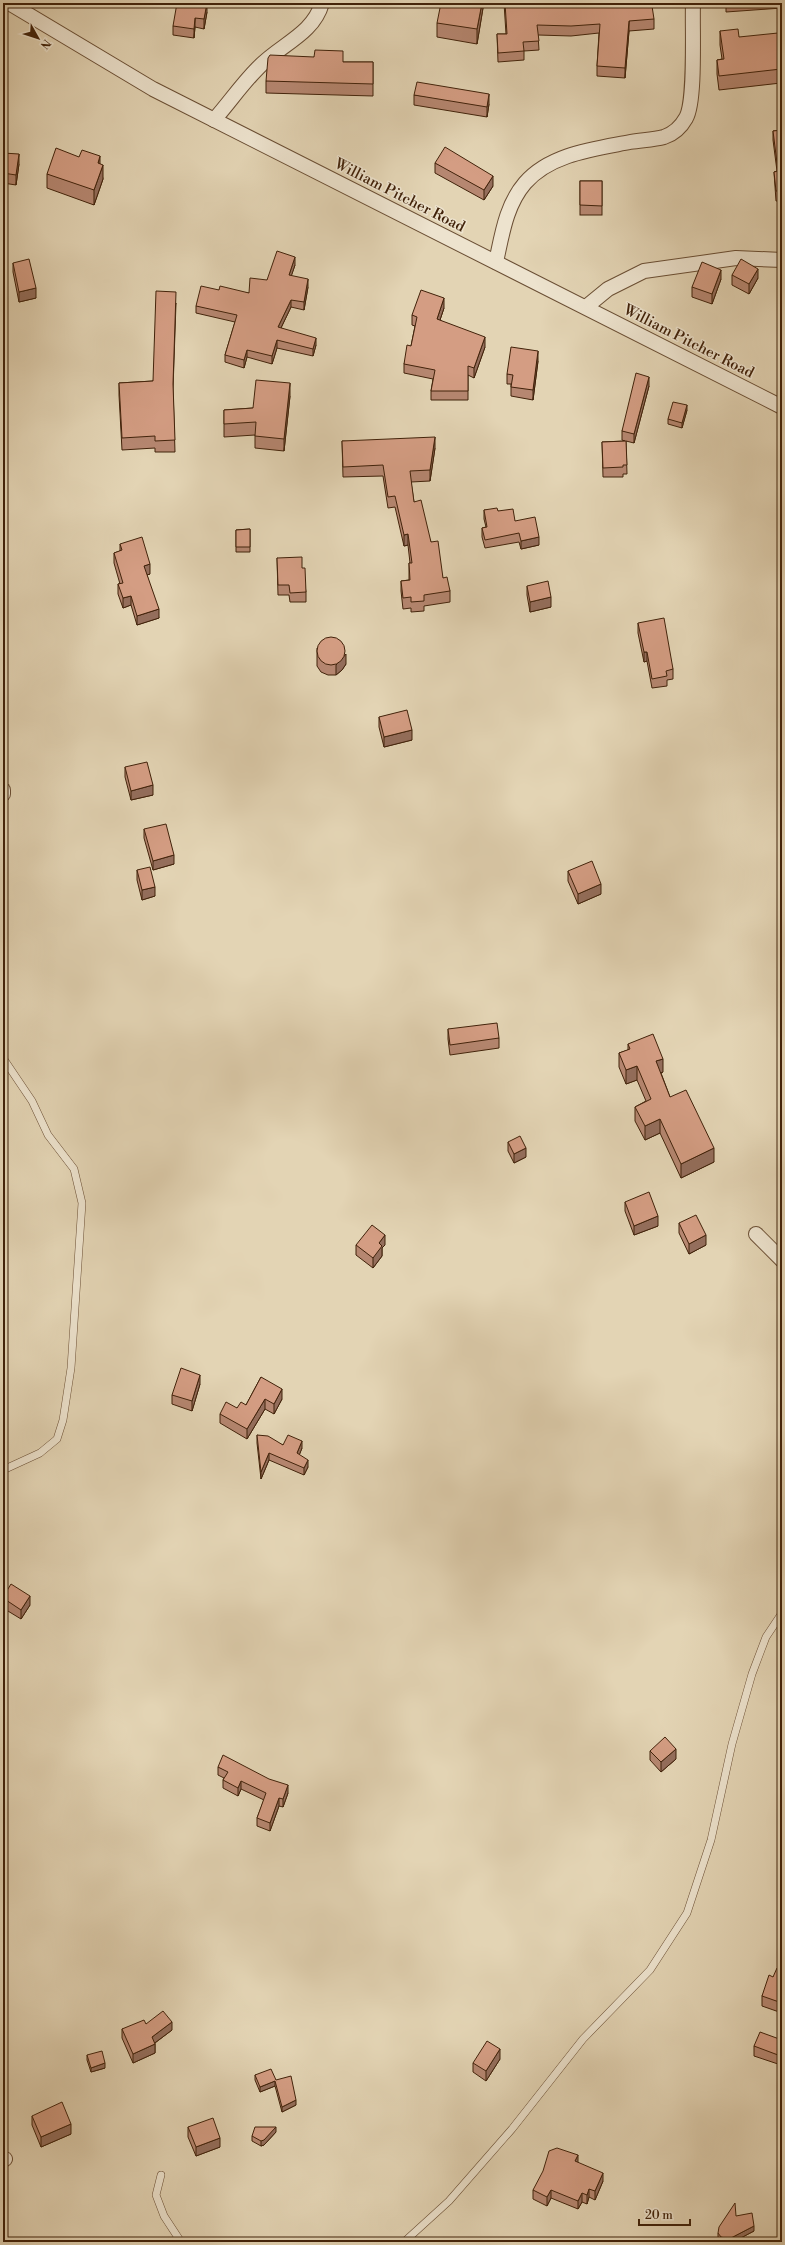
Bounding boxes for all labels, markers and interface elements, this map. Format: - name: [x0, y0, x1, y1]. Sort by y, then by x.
- north arrow: [18, 18, 58, 58]
- text: N: [37, 36, 53, 52]
- street label: William Pitcher Road: [330, 154, 469, 237]
- street label: William Pitcher Road: [619, 300, 758, 383]
- scale bar: [639, 2201, 690, 2227]
- text: 20 m: [645, 2208, 673, 2223]

